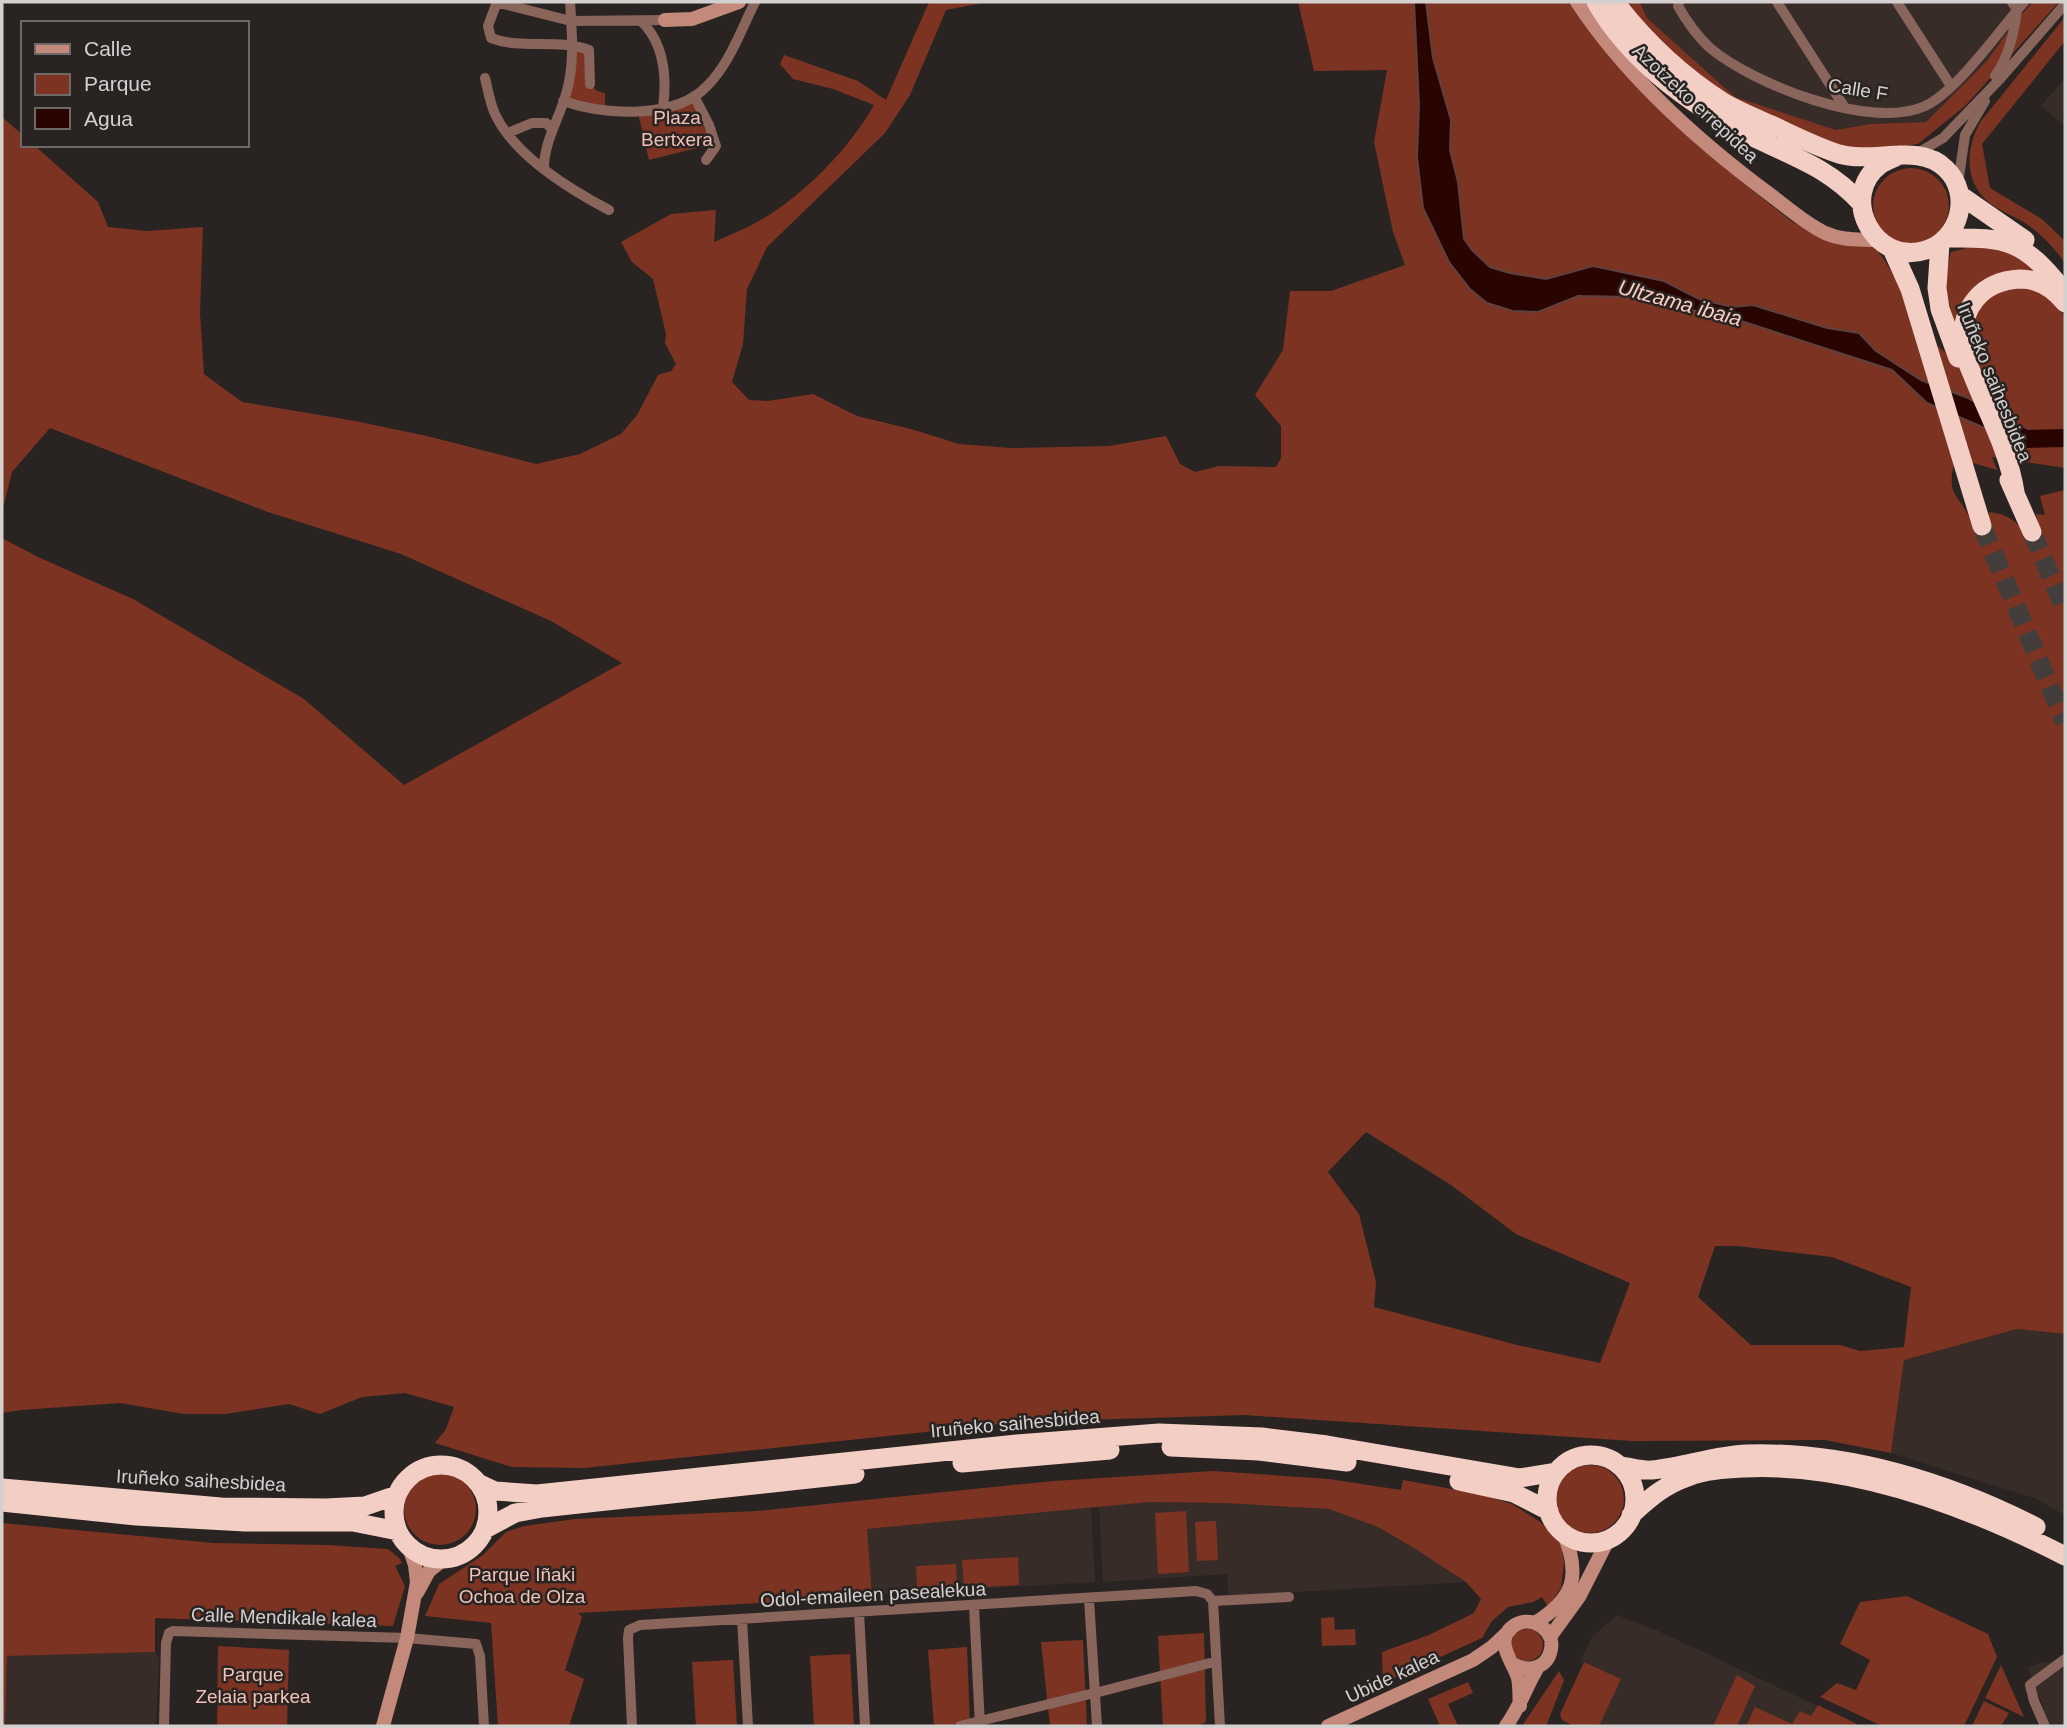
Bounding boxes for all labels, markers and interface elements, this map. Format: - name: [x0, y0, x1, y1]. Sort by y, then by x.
- legend: [21, 21, 248, 147]
- text: Calle: [84, 37, 132, 60]
- street label: Azotzeko errepidea: [1629, 40, 1763, 167]
- text: Parque: [84, 72, 152, 95]
- street label: Calle F: [1827, 74, 1889, 105]
- text: Agua: [84, 107, 133, 130]
- park label: Plaza Bertxera: [641, 107, 713, 150]
- water label: Ultzama ibaia: [1616, 275, 1745, 330]
- street label: Iruñeko saihesbidea: [1953, 299, 2036, 465]
- street label: Iruñeko saihesbidea: [929, 1406, 1101, 1441]
- street label: Iruñeko saihesbidea: [116, 1466, 287, 1495]
- park label: Parque Iñaki Ochoa de Olza: [459, 1564, 586, 1607]
- street label: Odol-emaileen pasealekua: [760, 1578, 987, 1611]
- street label: Calle Mendikale kalea: [191, 1604, 378, 1631]
- street label: Ubide kalea: [1342, 1646, 1443, 1707]
- park label: Parque Zelaia parkea: [195, 1664, 311, 1707]

